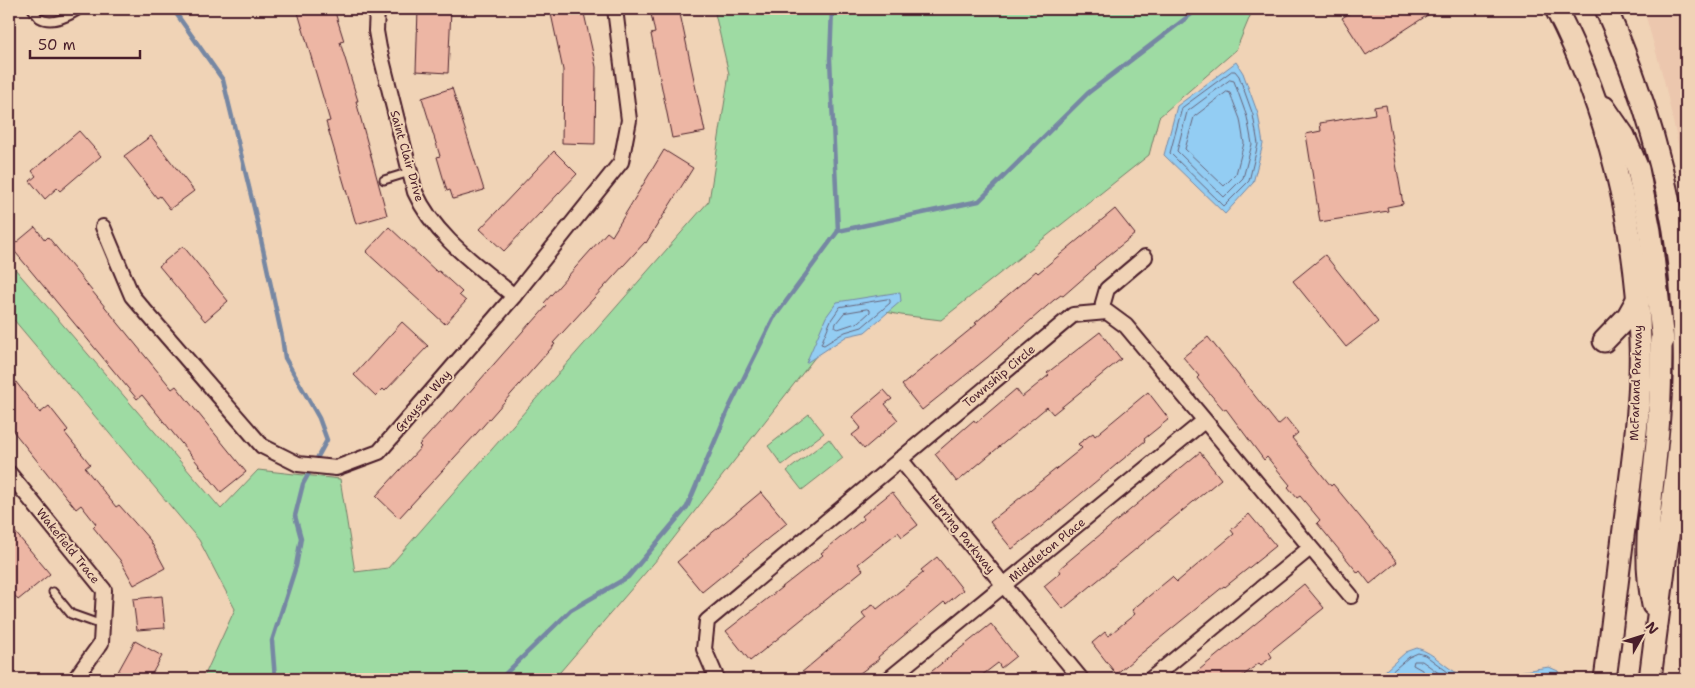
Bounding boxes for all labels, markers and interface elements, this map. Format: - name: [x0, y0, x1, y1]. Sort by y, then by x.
- scale bar: [30, 28, 140, 60]
- text: 50 m: [38, 35, 76, 55]
- street label: Saint Clair Drive: [386, 108, 428, 204]
- street label: McFarland Parkway: [1626, 325, 1646, 441]
- street label: Township Circle: [960, 341, 1039, 411]
- street label: Grayson Way: [391, 366, 455, 436]
- street label: Herring Parkway: [925, 491, 999, 577]
- street label: Wakefield Trace: [33, 505, 103, 587]
- street label: Middleton Place: [1005, 514, 1089, 586]
- north arrow: [1618, 610, 1668, 660]
- text: N: [1642, 618, 1663, 638]

